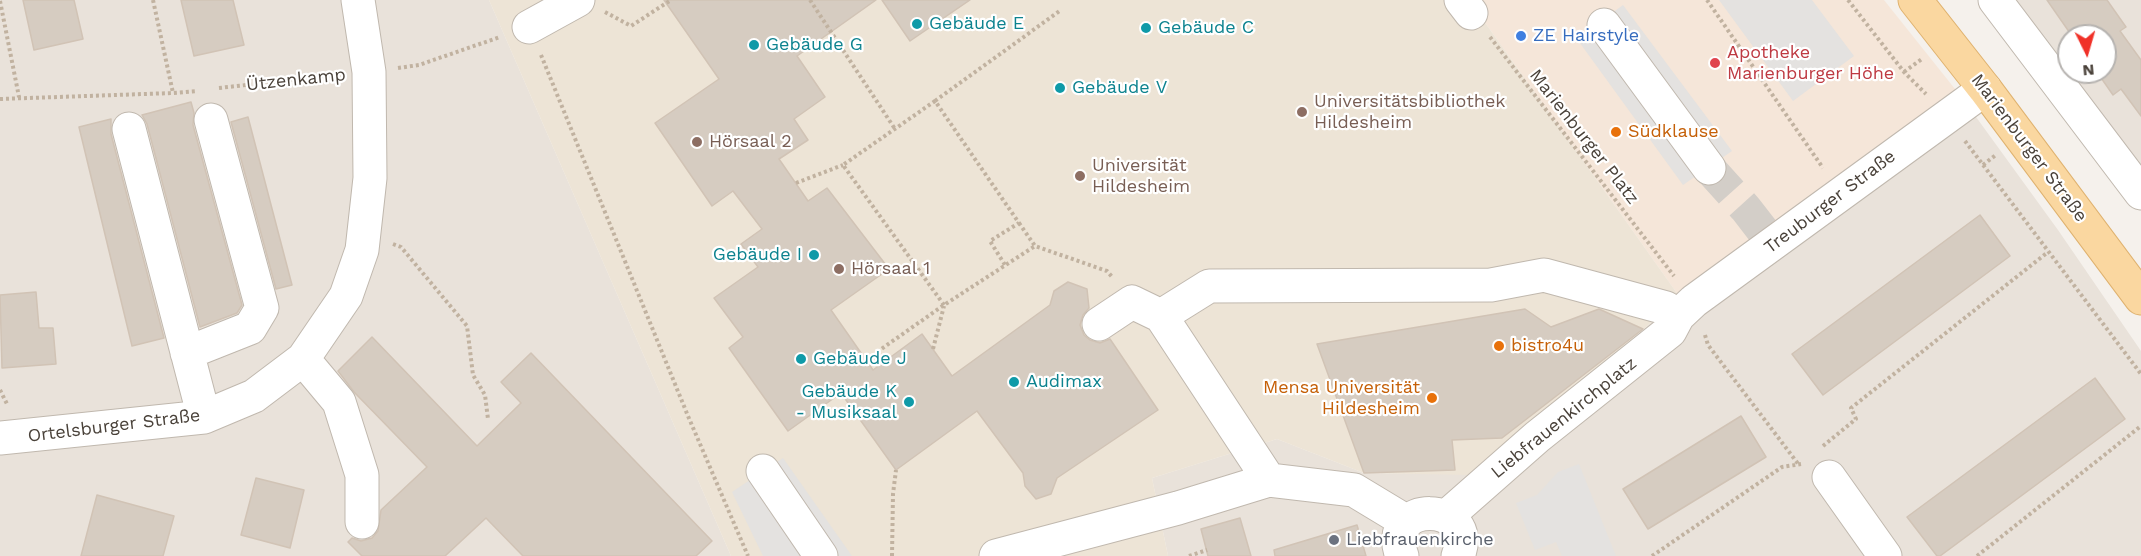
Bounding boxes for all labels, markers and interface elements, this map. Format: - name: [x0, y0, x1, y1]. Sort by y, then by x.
- place label: Gebäude E: [929, 13, 1024, 35]
- marker: Gebäude E: [910, 17, 924, 31]
- place label: Gebäude C: [1158, 17, 1254, 39]
- marker: Gebäude C: [1139, 21, 1153, 35]
- north arrow: [2057, 24, 2117, 84]
- place label: ZE Hairstyle: [1533, 25, 1639, 47]
- marker: ZE Hairstyle: [1514, 29, 1528, 43]
- place label: Gebäude G: [766, 34, 863, 56]
- marker: Gebäude G: [747, 38, 761, 52]
- place label: Apotheke Marienburger Höhe: [1727, 42, 1894, 84]
- marker: Apotheke Marienburger Höhe: [1708, 56, 1722, 70]
- text: N: [2082, 60, 2095, 80]
- street label: Ützenkamp: [245, 64, 347, 96]
- street label: Marienburger Platz: [1525, 65, 1643, 209]
- street label: Marienburger Straße: [1966, 70, 2092, 226]
- place label: Gebäude V: [1072, 77, 1167, 99]
- marker: Gebäude V: [1053, 81, 1067, 95]
- place label: Universitätsbibliothek Hildesheim: [1314, 91, 1506, 134]
- marker: Universitätsbibliothek Hildesheim: [1295, 105, 1309, 119]
- place label: Südklause: [1628, 121, 1719, 143]
- marker: Südklause: [1609, 125, 1623, 139]
- place label: Hörsaal 2: [709, 131, 792, 153]
- marker: Hörsaal 2: [690, 135, 704, 149]
- street label: Treuburger Straße: [1760, 146, 1900, 258]
- place label: Universität Hildesheim: [1092, 155, 1190, 198]
- marker: Universität Hildesheim: [1073, 169, 1087, 183]
- place label: Gebäude I: [713, 244, 802, 266]
- marker: Gebäude I: [807, 248, 821, 262]
- place label: Hörsaal 1: [851, 258, 930, 280]
- marker: Hörsaal 1: [832, 262, 846, 276]
- place label: bistro4u: [1511, 335, 1584, 357]
- marker: bistro4u: [1492, 339, 1506, 353]
- place label: Gebäude J: [813, 348, 907, 370]
- marker: Gebäude J: [794, 352, 808, 366]
- street label: Liebfrauenkirchplatz: [1487, 353, 1641, 483]
- place label: Audimax: [1026, 371, 1102, 393]
- marker: Audimax: [1007, 375, 1021, 389]
- place label: Mensa Universität Hildesheim: [1263, 377, 1420, 420]
- place label: Gebäude K - Musiksaal: [796, 381, 897, 424]
- marker: Mensa Universität Hildesheim: [1425, 391, 1439, 405]
- marker: Gebäude K - Musiksaal: [902, 395, 916, 409]
- street label: Ortelsburger Straße: [26, 405, 202, 447]
- place label: Liebfrauenkirche: [1346, 529, 1494, 551]
- marker: Liebfrauenkirche: [1327, 533, 1341, 547]

